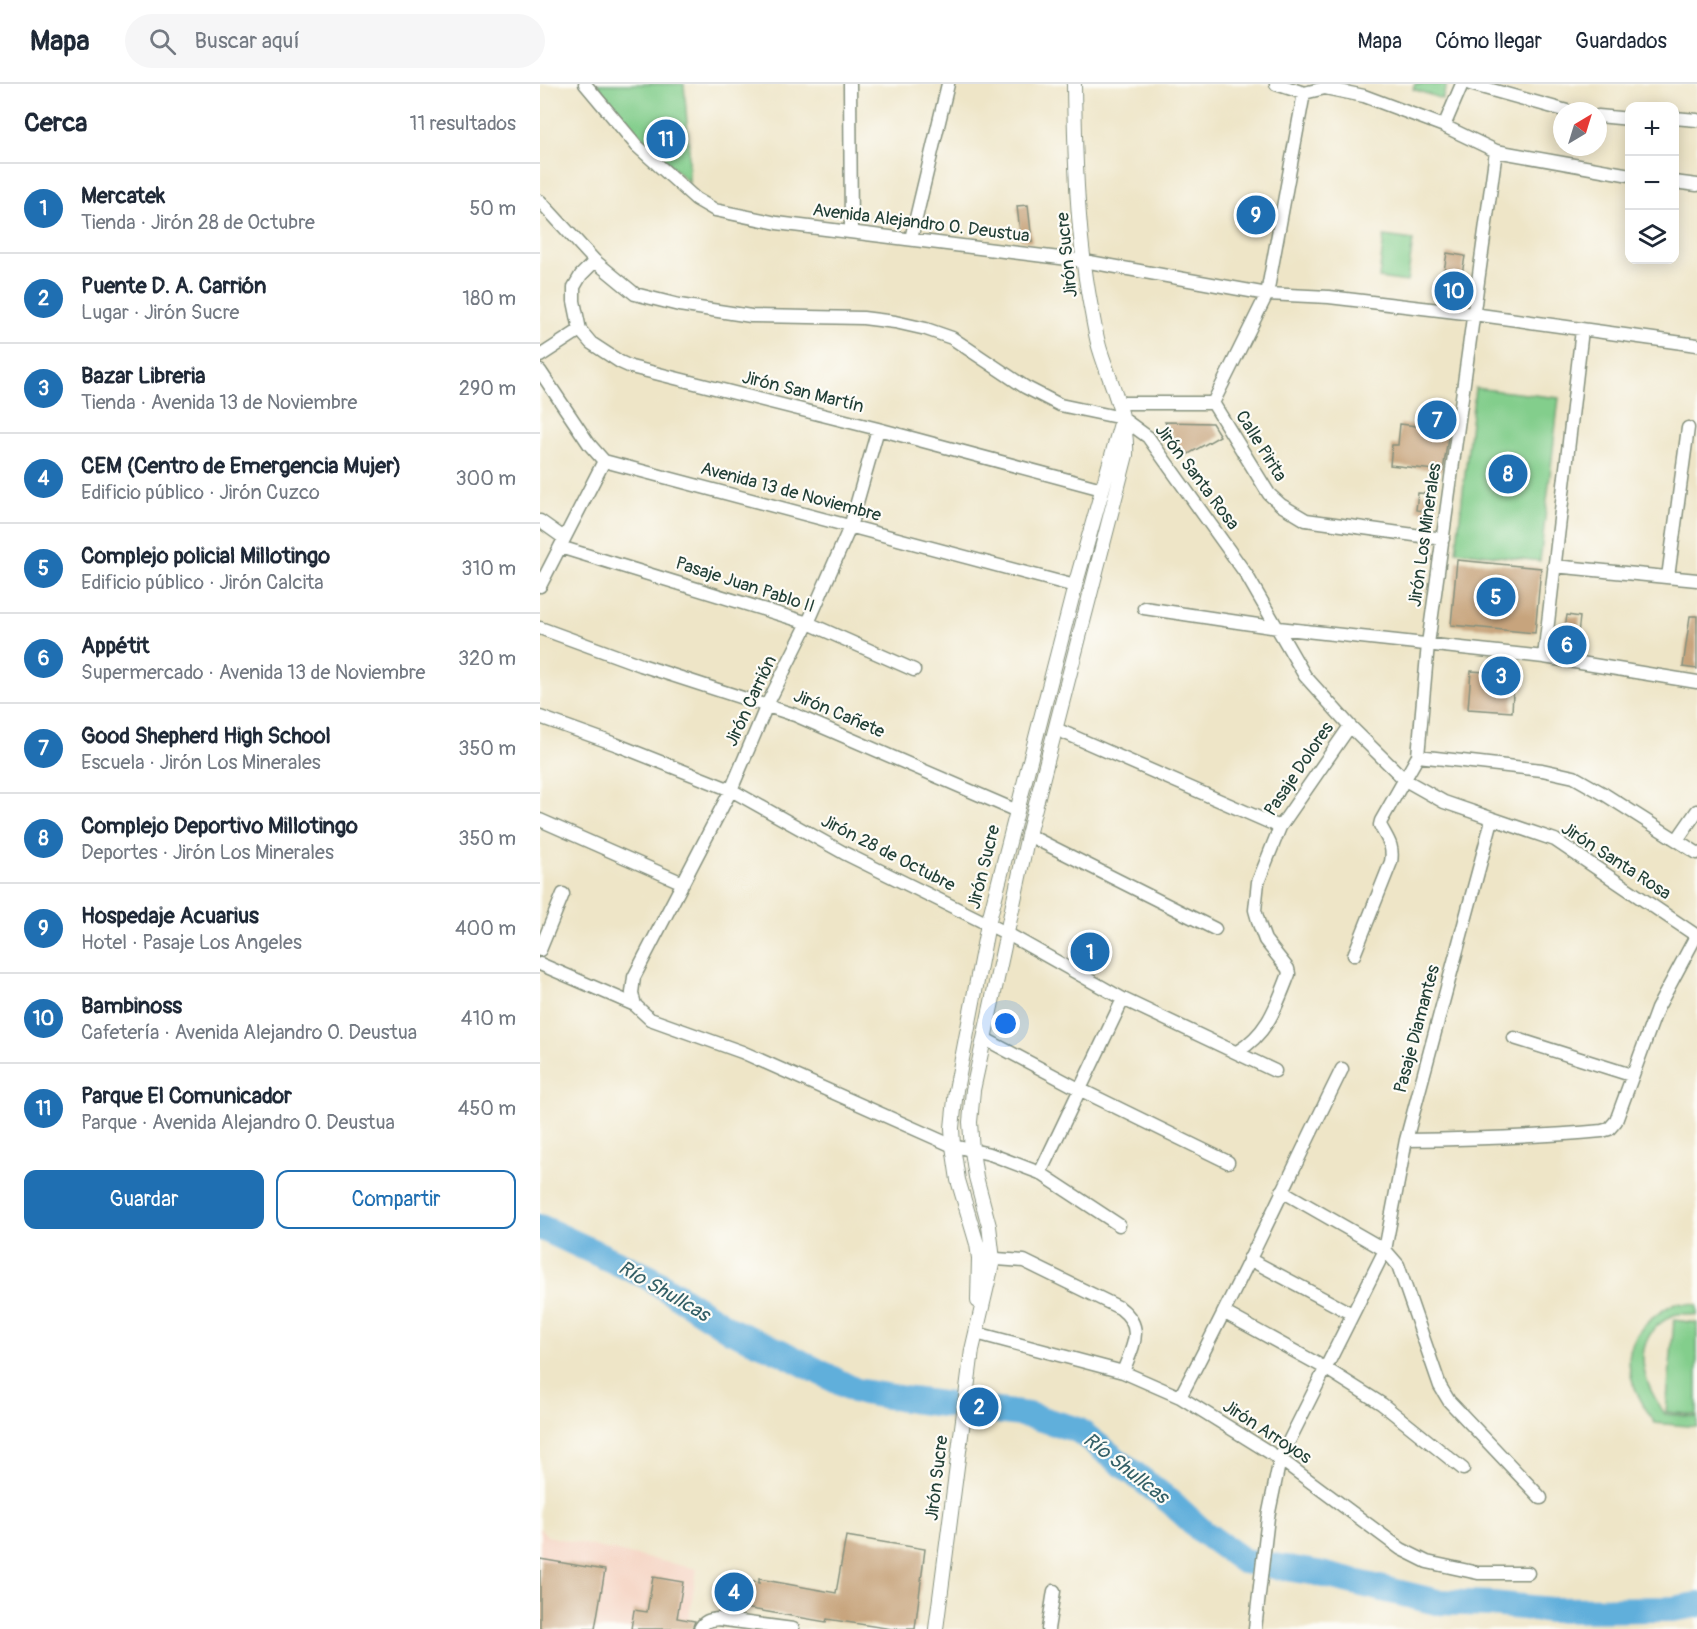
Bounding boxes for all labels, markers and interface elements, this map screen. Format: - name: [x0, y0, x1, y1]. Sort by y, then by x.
- search box: [125, 14, 545, 68]
- text: Mapa: [30, 24, 89, 59]
- icon: search: [146, 25, 179, 58]
- text: Buscar aquí: [194, 27, 300, 55]
- text: Mapa: [1357, 28, 1402, 55]
- text: Cómo llegar: [1435, 28, 1542, 55]
- text: Guardados: [1575, 28, 1667, 55]
- north arrow: [1553, 102, 1607, 156]
- map controls: [1625, 102, 1679, 264]
- button: +: [1625, 102, 1679, 156]
- text: Cerca: [24, 107, 87, 139]
- text: 11 resultados: [410, 111, 516, 136]
- pin: 11: [646, 116, 686, 162]
- button: −: [1625, 156, 1679, 210]
- text: Mercatek: [81, 182, 165, 210]
- pin: 9: [1236, 192, 1276, 238]
- text: 1: [40, 196, 47, 221]
- text: 50 m: [469, 196, 516, 221]
- street label: Avenida Alejandro O. Deustua: [811, 198, 1031, 248]
- text: Tienda · Jirón 28 de Octubre: [81, 210, 315, 235]
- button: layers: [1625, 210, 1679, 264]
- street label: Jirón Sucre: [1051, 211, 1083, 299]
- pin: 10: [1434, 268, 1474, 314]
- text: Puente D. A. Carrión: [81, 272, 267, 300]
- text: 2: [38, 286, 49, 311]
- text: 180 m: [462, 286, 516, 311]
- text: Lugar · Jirón Sucre: [81, 300, 239, 325]
- text: Bazar Libreria: [81, 362, 205, 390]
- street label: Jirón San Martín: [740, 366, 866, 418]
- text: 3: [38, 376, 49, 401]
- text: 290 m: [459, 376, 516, 401]
- text: Tienda · Avenida 13 de Noviembre: [81, 390, 357, 415]
- pin: 7: [1418, 398, 1456, 442]
- street label: Calle Pirita: [1230, 406, 1292, 486]
- street label: Jirón Santa Rosa: [1150, 420, 1244, 534]
- text: CEM (Centro de Emergencia Mujer): [81, 452, 401, 480]
- pin: 8: [1488, 452, 1528, 496]
- street label: Avenida 13 de Noviembre: [698, 457, 884, 527]
- street label: Jirón Los Minerales: [1404, 462, 1446, 608]
- text: 4: [38, 466, 49, 491]
- text: 300 m: [455, 466, 516, 491]
- text: Edificio público · Jirón Cuzco: [81, 480, 320, 505]
- text: Complejo policial Millotingo: [81, 542, 330, 570]
- street label: Pasaje Juan Pablo II: [673, 552, 817, 618]
- text: 5: [38, 556, 49, 581]
- text: 310 m: [461, 556, 516, 581]
- text: Edificio público · Jirón Calcita: [81, 570, 324, 595]
- pin: 5: [1476, 574, 1516, 620]
- pin: 6: [1548, 622, 1586, 668]
- text: Appétit: [81, 632, 149, 660]
- text: 6: [38, 646, 49, 671]
- text: 320 m: [458, 646, 516, 671]
- street label: Jirón Carrión: [720, 652, 782, 750]
- pin: 3: [1482, 654, 1520, 698]
- text: Supermercado · Avenida 13 de Noviembre: [81, 660, 425, 685]
- street label: Jirón Cañete: [790, 684, 888, 744]
- street label: Pasaje Dolores: [1259, 717, 1339, 821]
- text: Good Shepherd High School: [81, 722, 331, 750]
- text: 7: [38, 736, 49, 761]
- text: 350 m: [458, 736, 516, 761]
- text: Escuela · Jirón Los Minerales: [81, 750, 321, 775]
- street label: Jirón 28 de Octubre: [817, 809, 959, 897]
- text: Complejo Deportivo Millotingo: [81, 812, 358, 840]
- street label: Jirón Santa Rosa: [1557, 817, 1675, 905]
- street label: Jirón Sucre: [962, 822, 1006, 911]
- text: 8: [38, 826, 49, 851]
- text: 350 m: [458, 826, 516, 851]
- text: Deportes · Jirón Los Minerales: [81, 840, 334, 865]
- text: Hospedaje Acuarius: [81, 902, 259, 930]
- text: 9: [38, 916, 49, 941]
- text: 400 m: [455, 916, 516, 941]
- text: Hotel · Pasaje Los Angeles: [81, 930, 302, 955]
- pin: 1: [1070, 930, 1110, 974]
- street label: Pasaje Diamantes: [1389, 962, 1445, 1096]
- text: Bambinoss: [81, 992, 182, 1020]
- text: 10: [33, 1006, 54, 1031]
- text: 410 m: [461, 1006, 516, 1031]
- your location: [991, 1009, 1020, 1038]
- text: Cafetería · Avenida Alejandro O. Deustua: [81, 1020, 417, 1045]
- text: Parque El Comunicador: [81, 1082, 292, 1110]
- text: 11: [36, 1096, 51, 1121]
- text: 450 m: [458, 1096, 516, 1121]
- text: Parque · Avenida Alejandro O. Deustua: [81, 1110, 395, 1135]
- button: Guardar: [24, 1170, 264, 1229]
- button: Compartir: [276, 1170, 516, 1229]
- water label: Río Shullcas: [614, 1255, 716, 1328]
- pin: 2: [960, 1384, 998, 1430]
- street label: Jirón Arroyos: [1218, 1395, 1316, 1469]
- water label: Río Shullcas: [1078, 1427, 1175, 1510]
- street label: Jirón Sucre: [920, 1434, 954, 1522]
- pin: 4: [714, 1570, 754, 1614]

